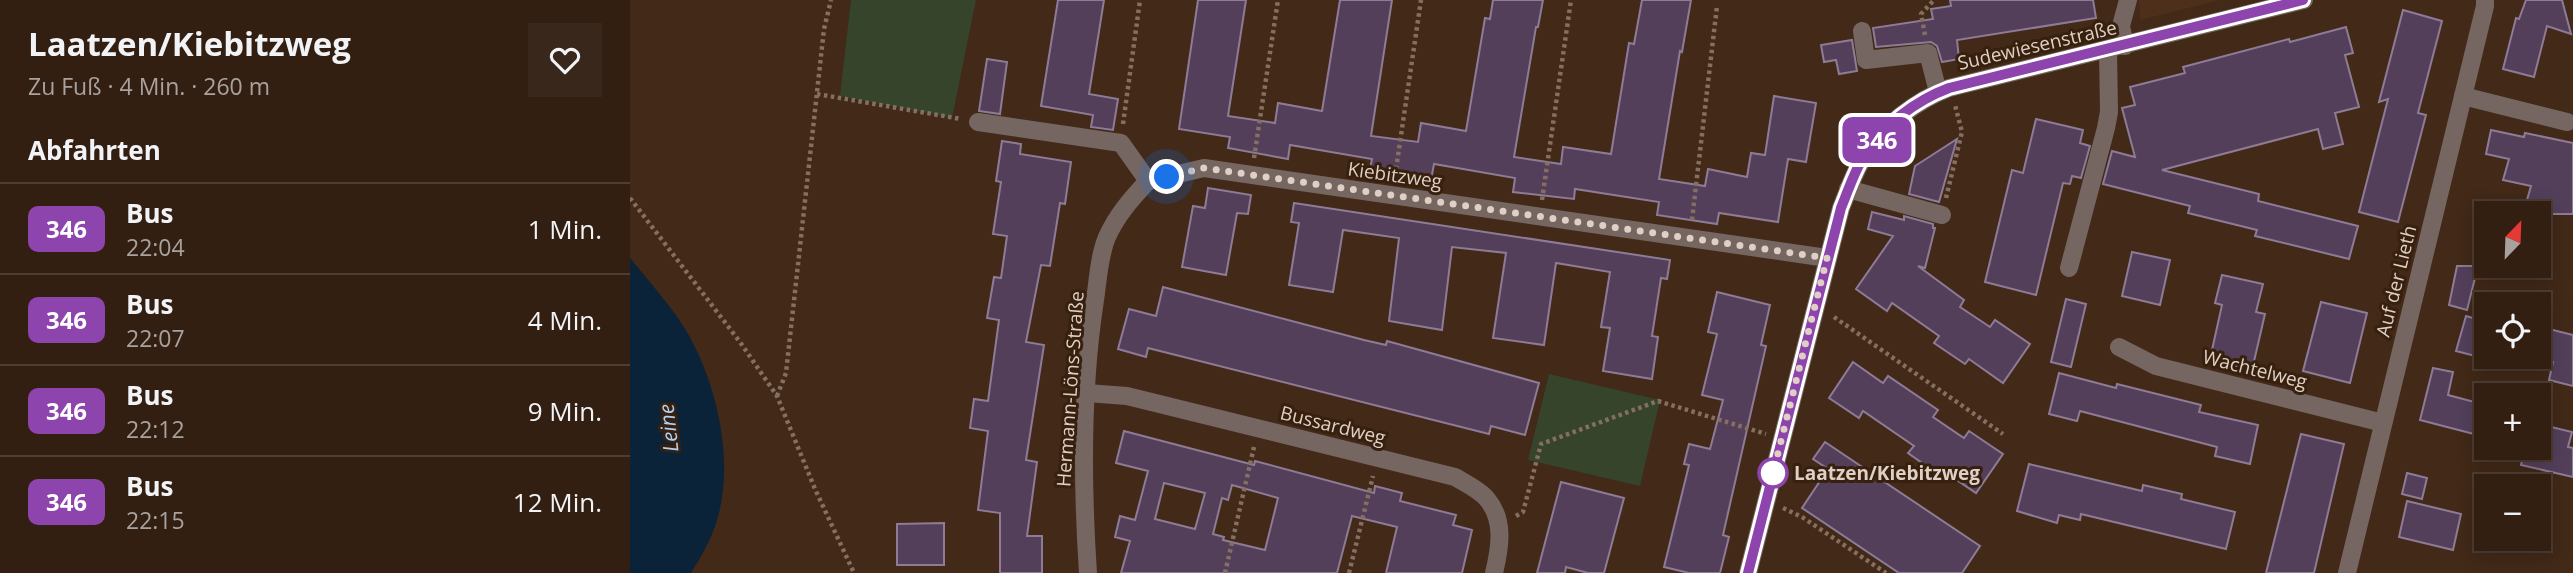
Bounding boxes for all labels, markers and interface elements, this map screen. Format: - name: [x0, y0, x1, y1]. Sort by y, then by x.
- street label: Sudewiesenstraße: [1955, 14, 2119, 76]
- text: Laatzen/Kiebitzweg: [28, 21, 351, 66]
- button: heart: [528, 23, 602, 97]
- text: Zu Fuß · 4 Min. · 260 m: [28, 70, 270, 102]
- line badge: 346: [1837, 117, 1917, 163]
- text: 346: [1856, 123, 1898, 156]
- text: Abfahrten: [28, 132, 161, 168]
- street label: Kiebitzweg: [1346, 156, 1444, 194]
- your location: [1149, 159, 1184, 194]
- text: Bus: [126, 195, 173, 231]
- north arrow: [2474, 201, 2552, 278]
- map controls: [2474, 201, 2551, 551]
- text: 1 Min.: [528, 211, 602, 247]
- text: 346: [46, 212, 87, 245]
- street label: Auf der Lieth: [2370, 223, 2422, 339]
- text: 22:04: [126, 231, 185, 263]
- text: Bus: [126, 286, 173, 322]
- street label: Hermann-Löns-Straße: [1050, 290, 1090, 488]
- button: locate: [2474, 292, 2551, 369]
- text: 4 Min.: [528, 302, 602, 338]
- text: 346: [46, 303, 87, 336]
- text: 22:07: [126, 322, 185, 354]
- street label: Wachtelweg: [2200, 343, 2310, 395]
- text: Bus: [126, 377, 173, 413]
- button: +: [2474, 383, 2551, 460]
- text: 9 Min.: [528, 393, 602, 429]
- text: 346: [46, 394, 87, 427]
- street label: Bussardweg: [1278, 399, 1388, 451]
- water label: Leine: [652, 403, 684, 454]
- text: 22:12: [126, 413, 185, 445]
- marker: Laatzen/Kiebitzweg: [1758, 458, 1788, 488]
- place label: Laatzen/Kiebitzweg: [1794, 460, 1980, 486]
- text: Bus: [126, 468, 173, 504]
- button: −: [2474, 474, 2551, 551]
- text: 12 Min.: [513, 484, 602, 520]
- text: 346: [46, 485, 87, 518]
- text: 22:15: [126, 504, 185, 536]

